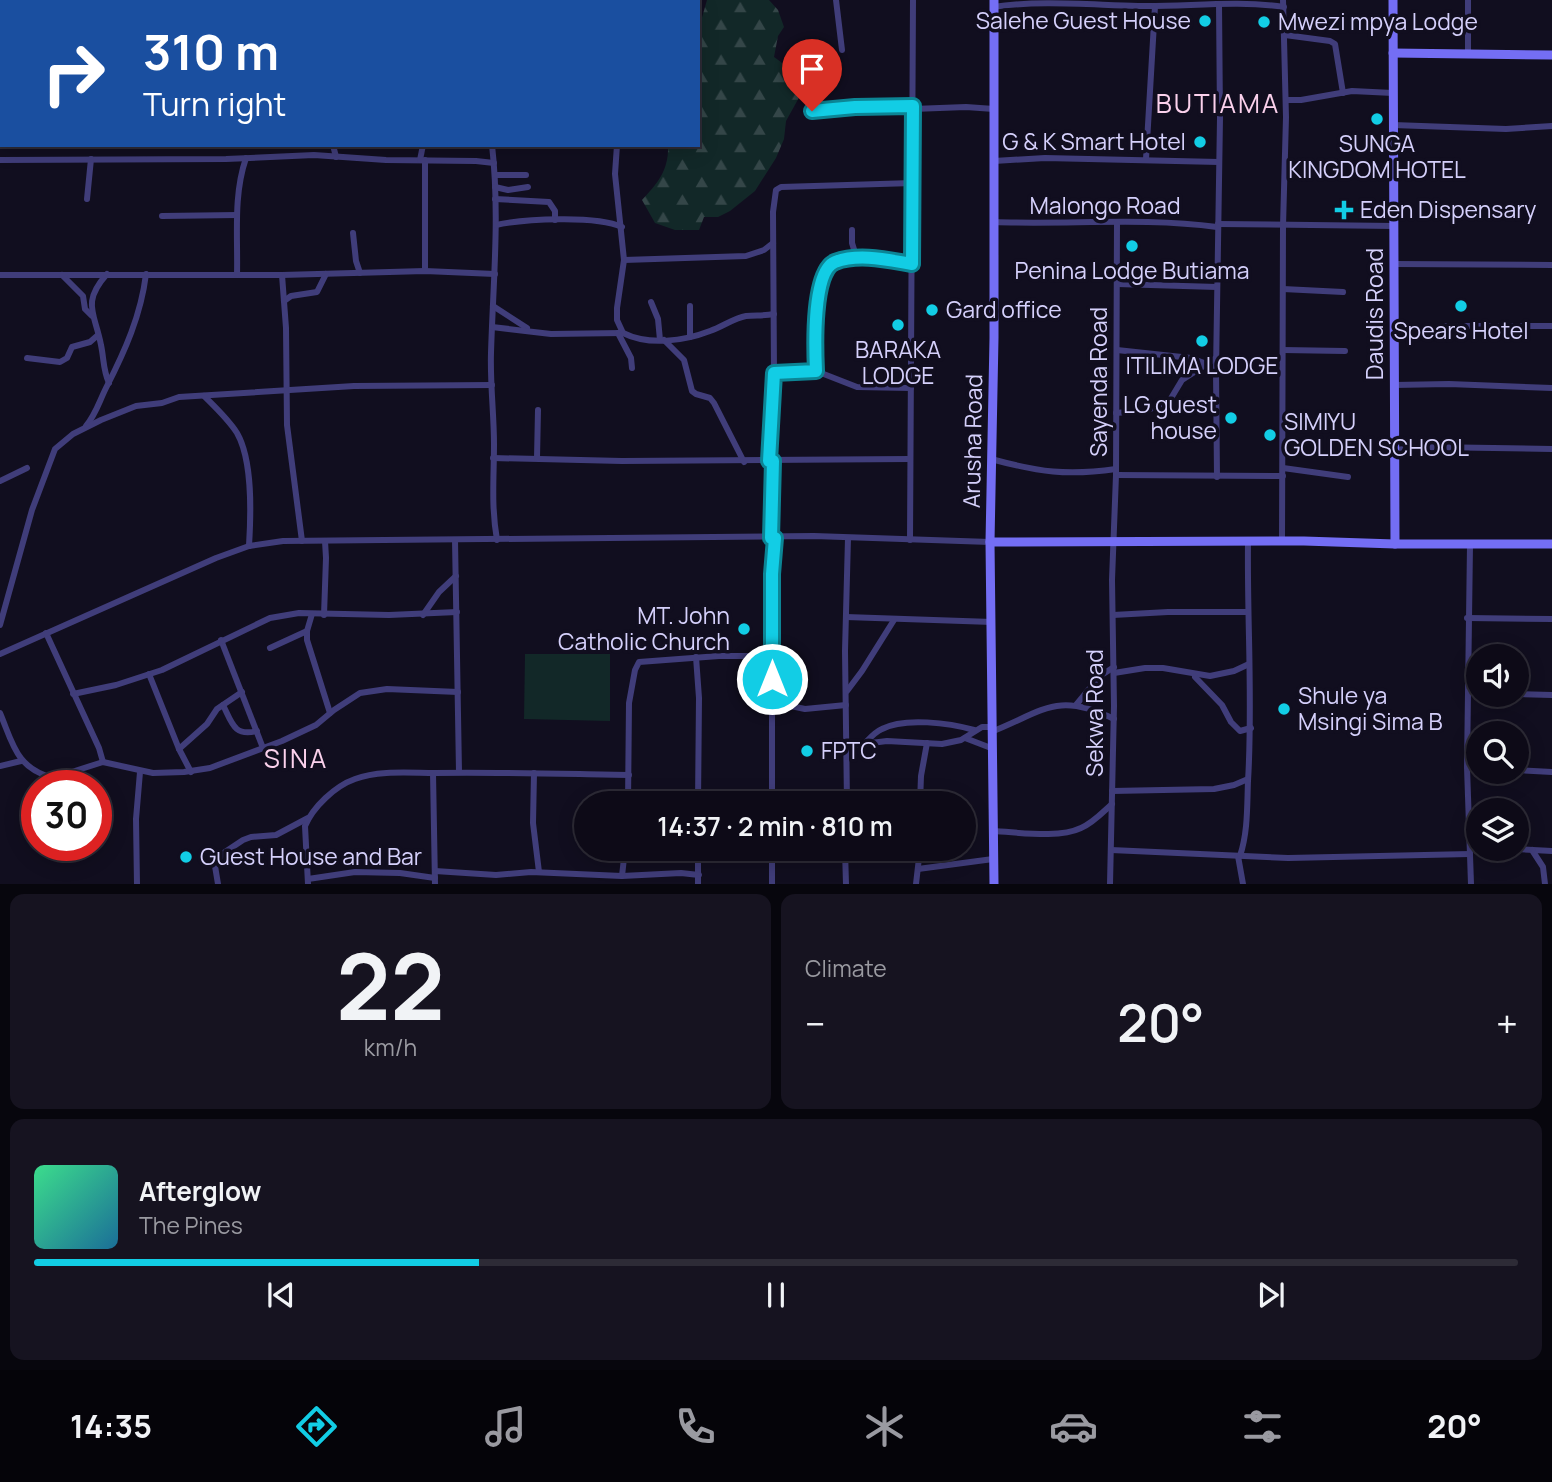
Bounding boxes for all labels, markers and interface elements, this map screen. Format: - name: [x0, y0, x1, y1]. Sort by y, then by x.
- place label: Salehe Guest House: [976, 4, 1191, 36]
- place label: Mwezi mpya Lodge: [1278, 5, 1478, 37]
- marker: Salehe Guest House: [1197, 13, 1213, 29]
- marker: Mwezi mpya Lodge: [1256, 14, 1272, 30]
- text: 310 m: [143, 18, 279, 85]
- icon: right: [28, 28, 119, 119]
- pin: [782, 39, 842, 111]
- icon: arrive: [793, 50, 831, 88]
- text: Turn right: [143, 82, 286, 126]
- district label: BUTIAMA: [1156, 85, 1280, 121]
- marker: SUNGA KINGDOM HOTEL: [1369, 111, 1385, 127]
- place label: G & K Smart Hotel: [1002, 125, 1186, 157]
- place label: SUNGA KINGDOM HOTEL: [1288, 127, 1466, 185]
- marker: G & K Smart Hotel: [1192, 134, 1208, 150]
- street label: Malongo Road: [1029, 189, 1181, 221]
- place label: Eden Dispensary: [1360, 193, 1537, 225]
- marker: Eden Dispensary: [1334, 200, 1354, 220]
- marker: Penina Lodge Butiama: [1124, 238, 1140, 254]
- street label: Daudis Road: [1358, 248, 1390, 380]
- place label: Penina Lodge Butiama: [1014, 254, 1250, 286]
- place label: Gard office: [946, 293, 1062, 325]
- marker: Spears Hotel: [1453, 298, 1469, 314]
- marker: Gard office: [924, 302, 940, 318]
- street label: Sayenda Road: [1082, 307, 1114, 457]
- place label: Spears Hotel: [1393, 314, 1529, 346]
- marker: BARAKA LODGE: [890, 317, 906, 333]
- place label: BARAKA LODGE: [855, 333, 941, 391]
- marker: ITILIMA LODGE: [1194, 333, 1210, 349]
- place label: ITILIMA LODGE: [1126, 349, 1278, 381]
- street label: Arusha Road: [955, 374, 989, 508]
- place label: LG guest house: [1123, 388, 1217, 446]
- place label: SIMIYU GOLDEN SCHOOL: [1284, 405, 1469, 463]
- marker: LG guest house: [1223, 410, 1239, 426]
- marker: SIMIYU GOLDEN SCHOOL: [1262, 427, 1278, 443]
- place label: MT. John Catholic Church: [558, 599, 730, 657]
- marker: MT. John Catholic Church: [736, 621, 752, 637]
- position arrow: [735, 642, 809, 716]
- map controls: [1466, 644, 1529, 861]
- button: sound: [1466, 644, 1529, 707]
- street label: Sekwa Road: [1078, 649, 1110, 777]
- place label: Shule ya Msingi Sima B: [1298, 679, 1443, 737]
- marker: Shule ya Msingi Sima B: [1276, 701, 1292, 717]
- button: search: [1466, 721, 1529, 784]
- place label: FPTC: [821, 734, 877, 766]
- district label: SINA: [264, 740, 328, 776]
- marker: FPTC: [799, 743, 815, 759]
- speed limit sign: 30: [21, 770, 112, 861]
- button: layers: [1466, 798, 1529, 861]
- text: 14:37 · 2 min · 810 m: [657, 808, 893, 844]
- place label: Guest House and Bar: [200, 840, 422, 872]
- marker: Guest House and Bar: [178, 849, 194, 865]
- text: 22: [336, 923, 445, 1047]
- text: Climate: [805, 952, 887, 984]
- text: 20°: [1117, 987, 1204, 1058]
- text: −: [805, 997, 826, 1049]
- text: +: [1496, 997, 1518, 1049]
- text: km/h: [364, 1031, 417, 1063]
- text: Afterglow: [139, 1173, 261, 1209]
- text: The Pines: [139, 1209, 243, 1241]
- icon: previous: [262, 1276, 300, 1314]
- icon: pause: [757, 1276, 795, 1314]
- icon: next: [1252, 1276, 1290, 1314]
- icon: directions: [292, 1402, 341, 1451]
- icon: music: [481, 1402, 530, 1451]
- icon: phone: [671, 1402, 720, 1451]
- icon: climate: [860, 1402, 909, 1451]
- icon: car: [1049, 1402, 1098, 1451]
- icon: filters: [1238, 1402, 1287, 1451]
- text: 14:35: [70, 1404, 152, 1448]
- text: 20°: [1427, 1404, 1482, 1448]

